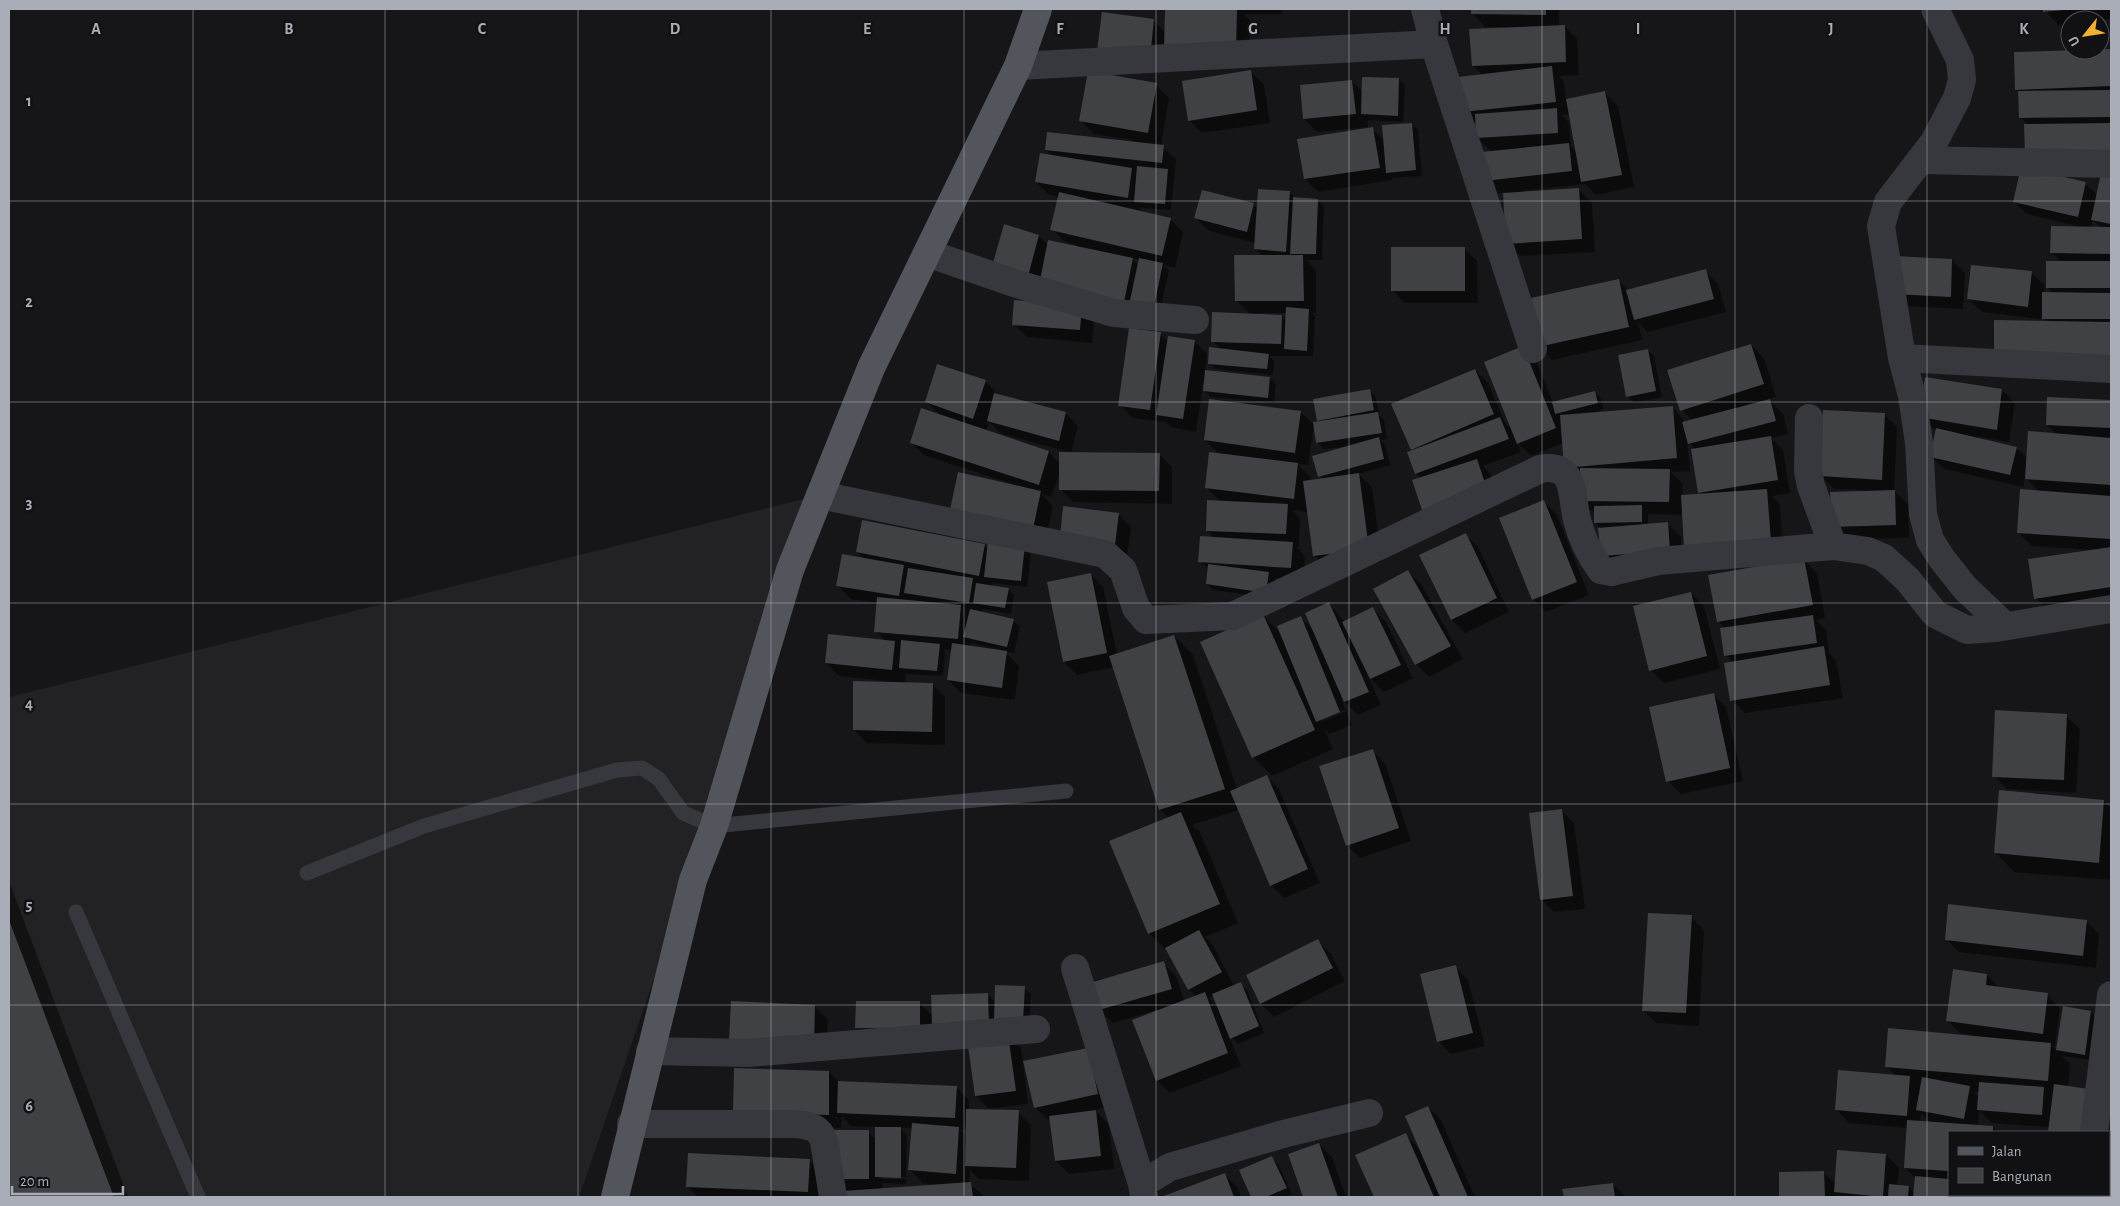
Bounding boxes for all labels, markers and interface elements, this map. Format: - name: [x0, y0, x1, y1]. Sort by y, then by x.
- north arrow: [2060, 10, 2110, 60]
- text: A: [91, 21, 101, 37]
- text: B: [284, 21, 294, 37]
- text: C: [478, 21, 487, 37]
- text: D: [670, 21, 681, 37]
- text: E: [863, 21, 871, 37]
- text: F: [1056, 21, 1064, 37]
- text: G: [1248, 21, 1258, 37]
- text: H: [1439, 21, 1451, 37]
- text: I: [1636, 21, 1640, 37]
- text: J: [1828, 21, 1834, 37]
- text: K: [2019, 21, 2029, 37]
- text: U: [2066, 34, 2083, 48]
- text: 1: [26, 93, 32, 109]
- text: 2: [25, 294, 33, 310]
- text: 3: [26, 495, 33, 511]
- text: 4: [25, 696, 33, 712]
- text: 5: [26, 897, 33, 913]
- text: 6: [25, 1098, 33, 1114]
- legend: [1948, 1131, 2110, 1196]
- text: Jalan: [1992, 1144, 2022, 1159]
- scale bar: [12, 1164, 124, 1196]
- text: Bangunan: [1992, 1169, 2052, 1184]
- text: 20 m: [20, 1174, 49, 1189]

